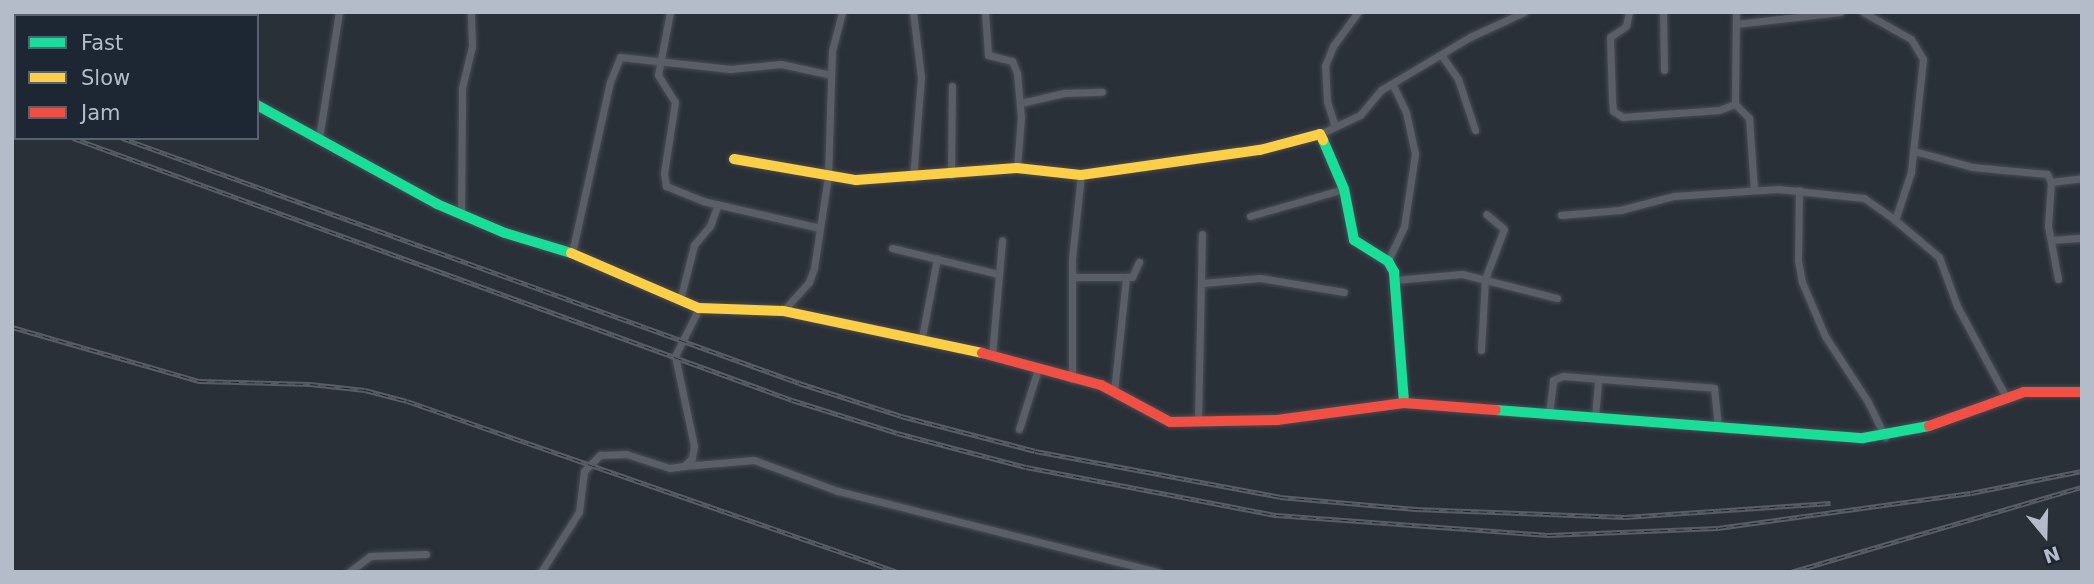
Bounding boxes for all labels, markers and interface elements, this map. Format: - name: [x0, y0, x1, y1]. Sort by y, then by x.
- legend: [14, 14, 259, 140]
- text: Fast: [81, 31, 123, 55]
- text: Slow: [81, 66, 130, 90]
- text: Jam: [81, 101, 121, 125]
- north arrow: [2010, 500, 2080, 570]
- text: N: [2041, 542, 2063, 568]

